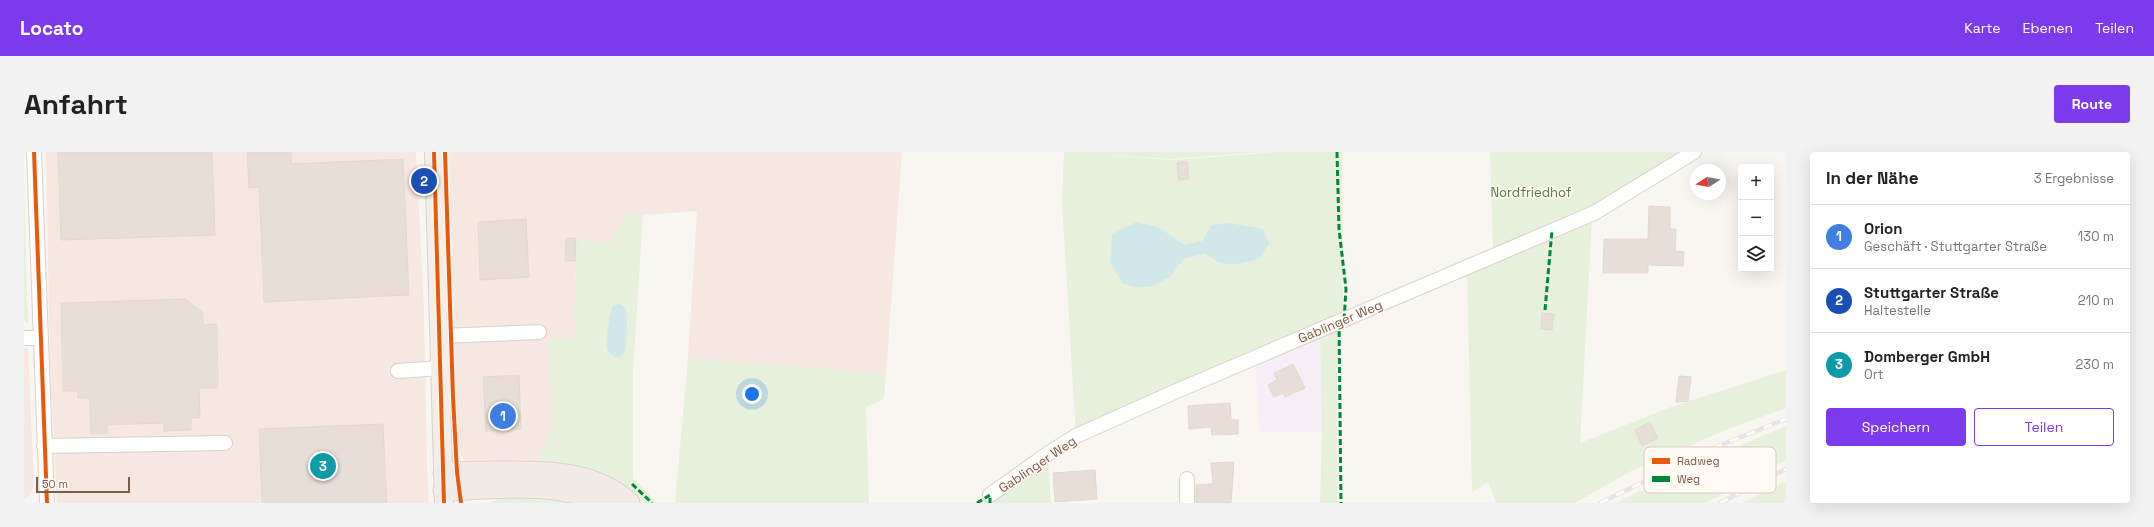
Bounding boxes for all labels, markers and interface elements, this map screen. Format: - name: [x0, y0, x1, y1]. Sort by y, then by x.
- text: Locato: [20, 16, 83, 41]
- text: Karte: [1964, 19, 2001, 37]
- text: Ebenen: [2023, 19, 2073, 37]
- text: Teilen: [2095, 19, 2134, 37]
- button: Route: [2054, 85, 2130, 123]
- text: Anfahrt: [24, 86, 128, 122]
- north arrow: [1690, 164, 1726, 200]
- map controls: [1738, 164, 1774, 272]
- button: +: [1738, 164, 1774, 200]
- pin: 2: [411, 166, 437, 196]
- text: In der Nähe: [1826, 167, 1918, 189]
- text: 3 Ergebnisse: [2034, 170, 2114, 187]
- park label: Nordfriedhof: [1490, 184, 1572, 201]
- button: −: [1738, 200, 1774, 236]
- text: Orion: [1864, 219, 1903, 238]
- text: 1: [1836, 228, 1842, 245]
- text: 130 m: [2078, 228, 2114, 245]
- button: layers: [1738, 236, 1774, 272]
- text: Geschäft · Stuttgarter Straße: [1864, 238, 2047, 255]
- text: Stuttgarter Straße: [1864, 283, 1999, 302]
- text: 2: [1835, 292, 1843, 309]
- text: 210 m: [2078, 292, 2114, 309]
- street label: Gablinger Weg: [1295, 296, 1385, 347]
- text: Haltestelle: [1864, 302, 1931, 319]
- text: Domberger GmbH: [1864, 347, 1990, 366]
- text: 3: [1835, 356, 1843, 373]
- text: 230 m: [2076, 356, 2114, 373]
- text: Ort: [1864, 366, 1884, 383]
- your location: [742, 384, 762, 404]
- pin: 1: [490, 401, 516, 431]
- button: Speichern: [1826, 408, 1966, 446]
- button: Teilen: [1974, 408, 2114, 446]
- street label: Gablinger Weg: [995, 432, 1079, 497]
- legend: [1644, 447, 1776, 493]
- pin: 3: [310, 451, 336, 481]
- text: Radweg: [1677, 454, 1719, 468]
- text: Weg: [1677, 472, 1700, 486]
- scale bar: [36, 475, 130, 494]
- text: 50 m: [42, 477, 68, 491]

